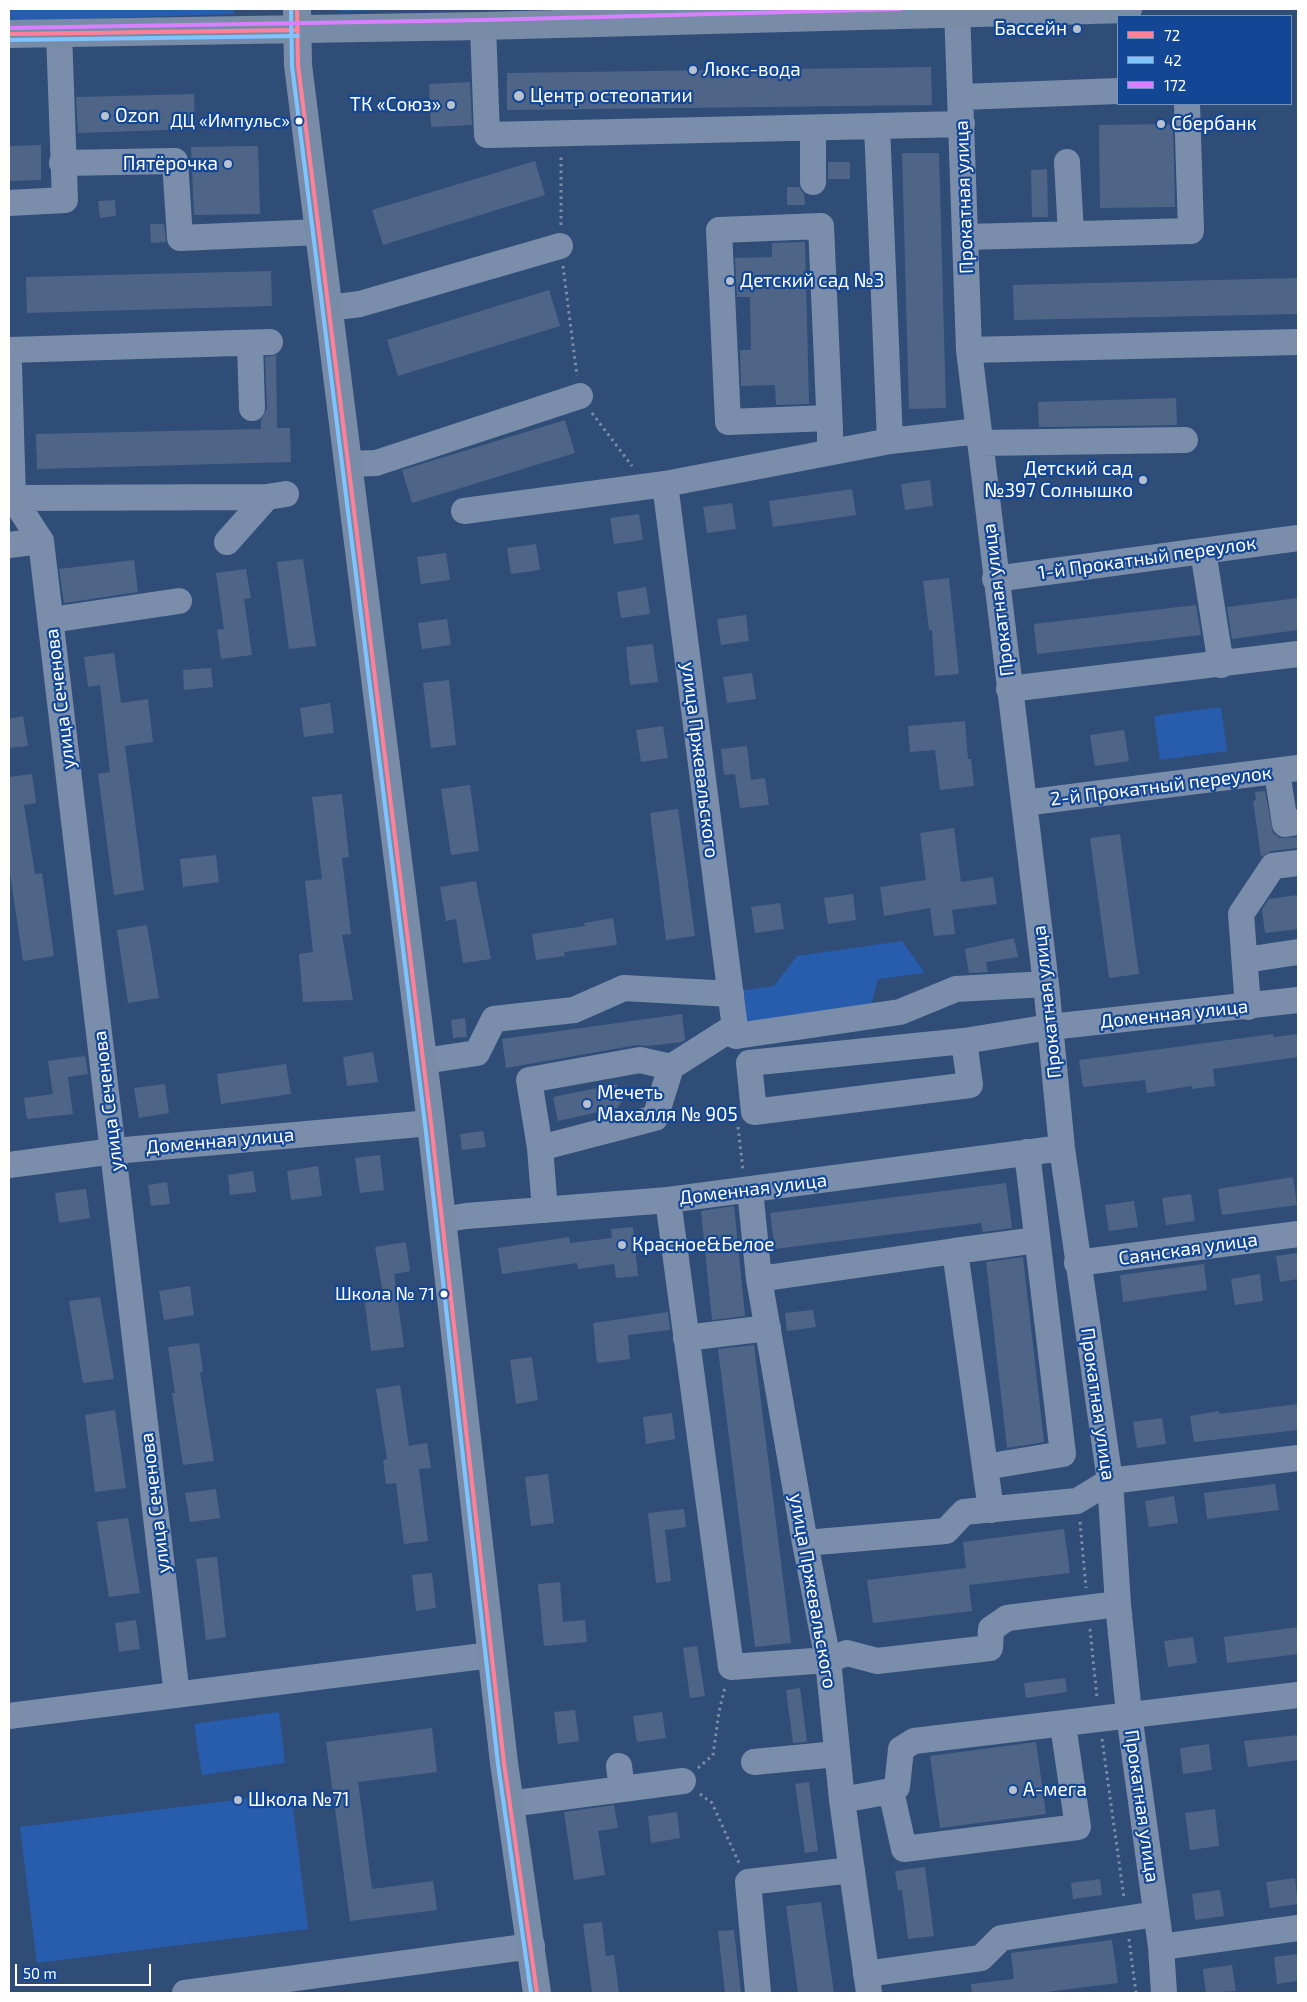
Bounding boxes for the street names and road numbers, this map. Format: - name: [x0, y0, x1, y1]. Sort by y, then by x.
- street label: Прокатная улица: [950, 120, 978, 274]
- street label: Прокатная улица: [977, 522, 1019, 678]
- street label: 1-й Прокатный переулок: [1037, 531, 1257, 585]
- street label: улица Сеченова: [40, 627, 80, 771]
- street label: улица Пржевальского: [677, 661, 723, 859]
- street label: 2-й Прокатный переулок: [1049, 761, 1273, 811]
- street label: Прокатная улица: [1028, 924, 1066, 1080]
- street label: Доменная улица: [1099, 995, 1249, 1033]
- street label: улица Сеченова: [88, 1029, 128, 1173]
- street label: Доменная улица: [145, 1123, 295, 1159]
- street label: Доменная улица: [678, 1169, 828, 1209]
- street label: Саянская улица: [1117, 1228, 1259, 1270]
- street label: Прокатная улица: [1076, 1326, 1120, 1482]
- street label: улица Сеченова: [135, 1431, 175, 1575]
- street label: улица Пржевальского: [785, 1492, 841, 1690]
- street label: Прокатная улица: [1120, 1728, 1164, 1884]

